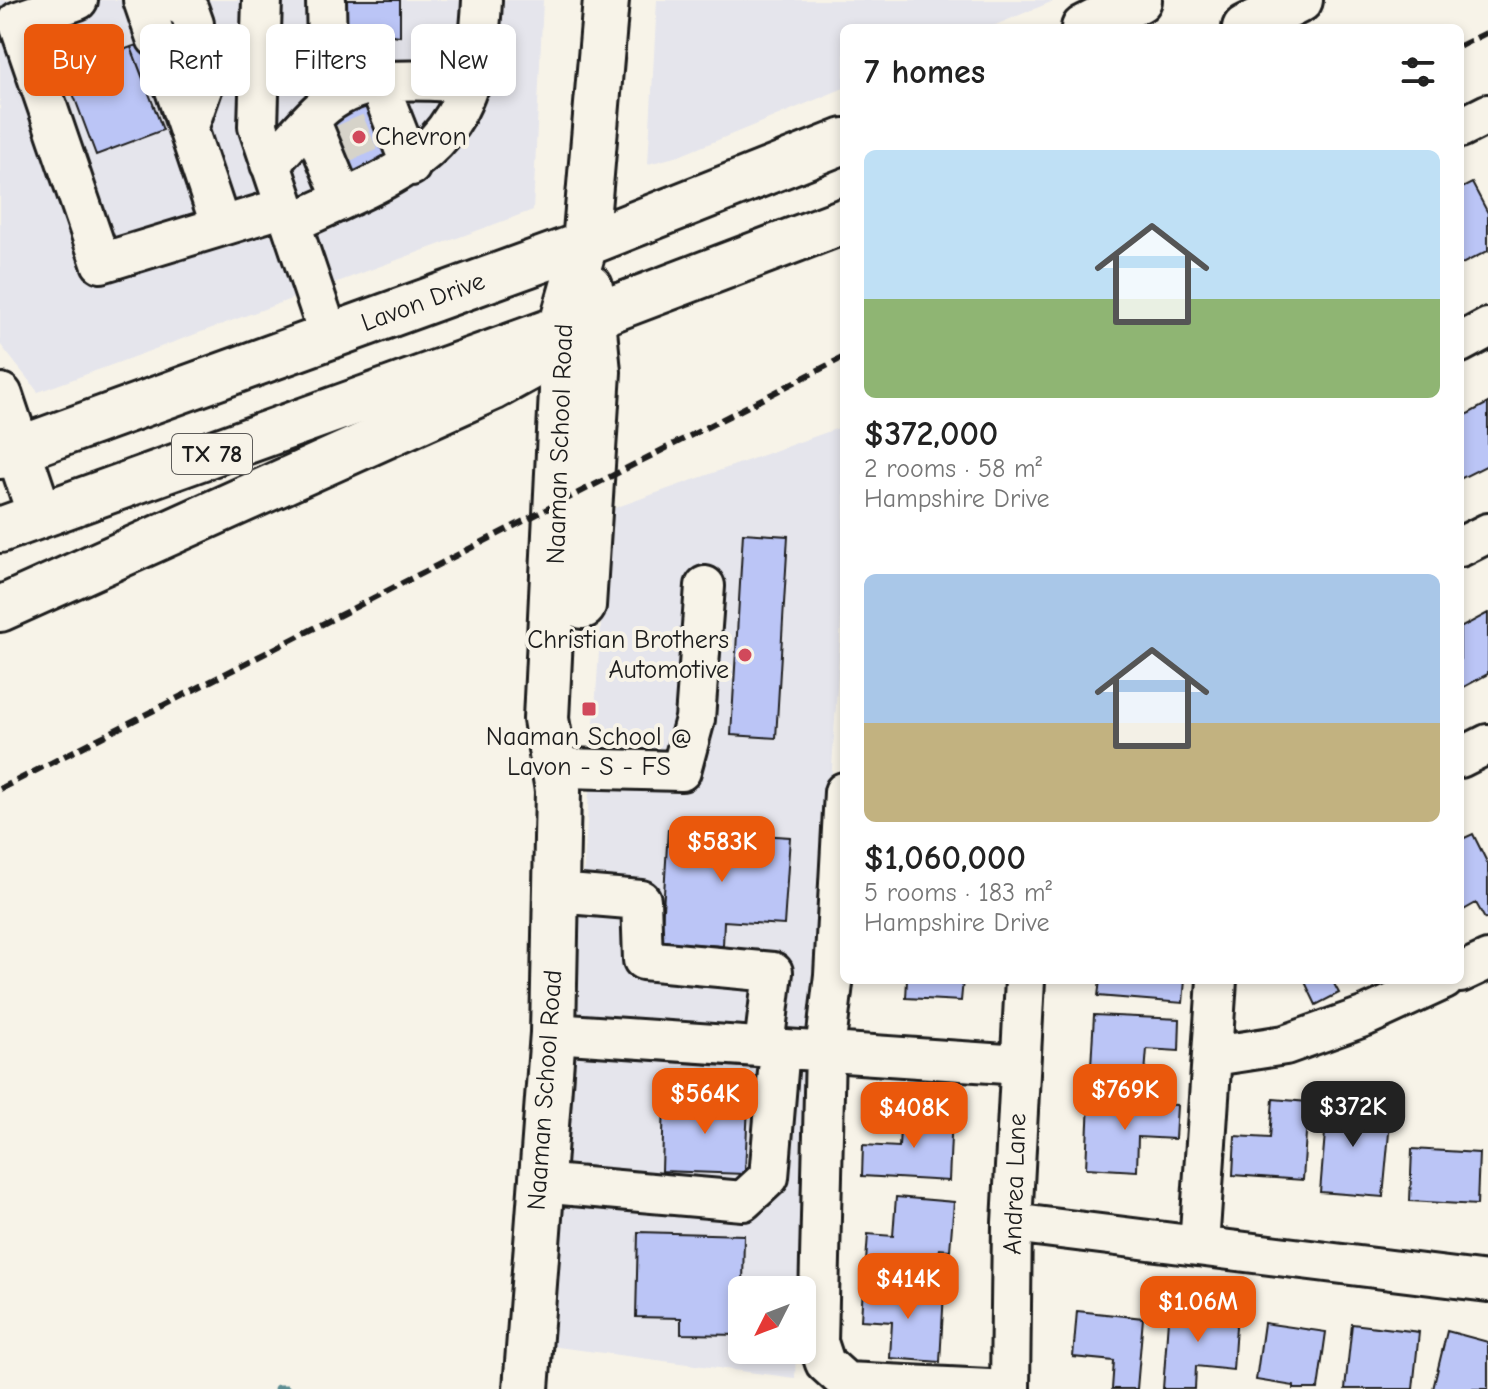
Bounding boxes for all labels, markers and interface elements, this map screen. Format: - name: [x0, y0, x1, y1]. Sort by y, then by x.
- chip: Buy: [24, 24, 124, 96]
- chip: Rent: [140, 24, 250, 96]
- chip: Filters: [266, 24, 395, 96]
- chip: New: [411, 24, 516, 96]
- icon: filters: [1396, 50, 1440, 94]
- text: 7 homes: [864, 52, 985, 92]
- place label: Chevron: [375, 122, 467, 152]
- marker: Chevron: [350, 128, 368, 146]
- icon: home: [1080, 202, 1224, 346]
- street label: Lavon Drive: [357, 266, 489, 338]
- street label: Naaman School Road: [541, 323, 579, 565]
- text: $372,000: [864, 414, 998, 454]
- road number: TX 78: [172, 434, 252, 474]
- text: 2 rooms · 58 m²: [864, 454, 1042, 484]
- text: Hampshire Drive: [864, 484, 1049, 514]
- place label: Christian Brothers Automotive: [527, 625, 729, 685]
- icon: home: [1080, 626, 1224, 770]
- marker: Christian Brothers Automotive: [736, 646, 754, 664]
- marker: Naaman School @ Lavon - S - FS: [580, 700, 598, 718]
- place label: Naaman School @ Lavon - S - FS: [486, 722, 692, 782]
- pin: $583K: [666, 816, 778, 884]
- text: $583K: [687, 827, 757, 857]
- text: $1,060,000: [864, 838, 1026, 878]
- text: 5 rooms · 183 m²: [864, 878, 1052, 908]
- text: Hampshire Drive: [864, 908, 1049, 938]
- street label: Naaman School Road: [522, 969, 568, 1211]
- pin: $769K: [1069, 1064, 1181, 1132]
- pin: $564K: [649, 1068, 761, 1136]
- text: $769K: [1091, 1075, 1159, 1105]
- text: $564K: [670, 1079, 740, 1109]
- pin: $372K: [1297, 1081, 1409, 1149]
- pin: $408K: [858, 1082, 970, 1150]
- text: $372K: [1319, 1092, 1387, 1122]
- text: $408K: [879, 1093, 949, 1123]
- street label: Andrea Lane: [998, 1113, 1032, 1255]
- pin: $414K: [852, 1253, 964, 1321]
- text: $414K: [876, 1264, 940, 1294]
- north arrow: [728, 1276, 816, 1364]
- map controls: [728, 1276, 816, 1364]
- pin: $1.06M: [1133, 1276, 1263, 1344]
- text: $1.06M: [1158, 1287, 1238, 1317]

